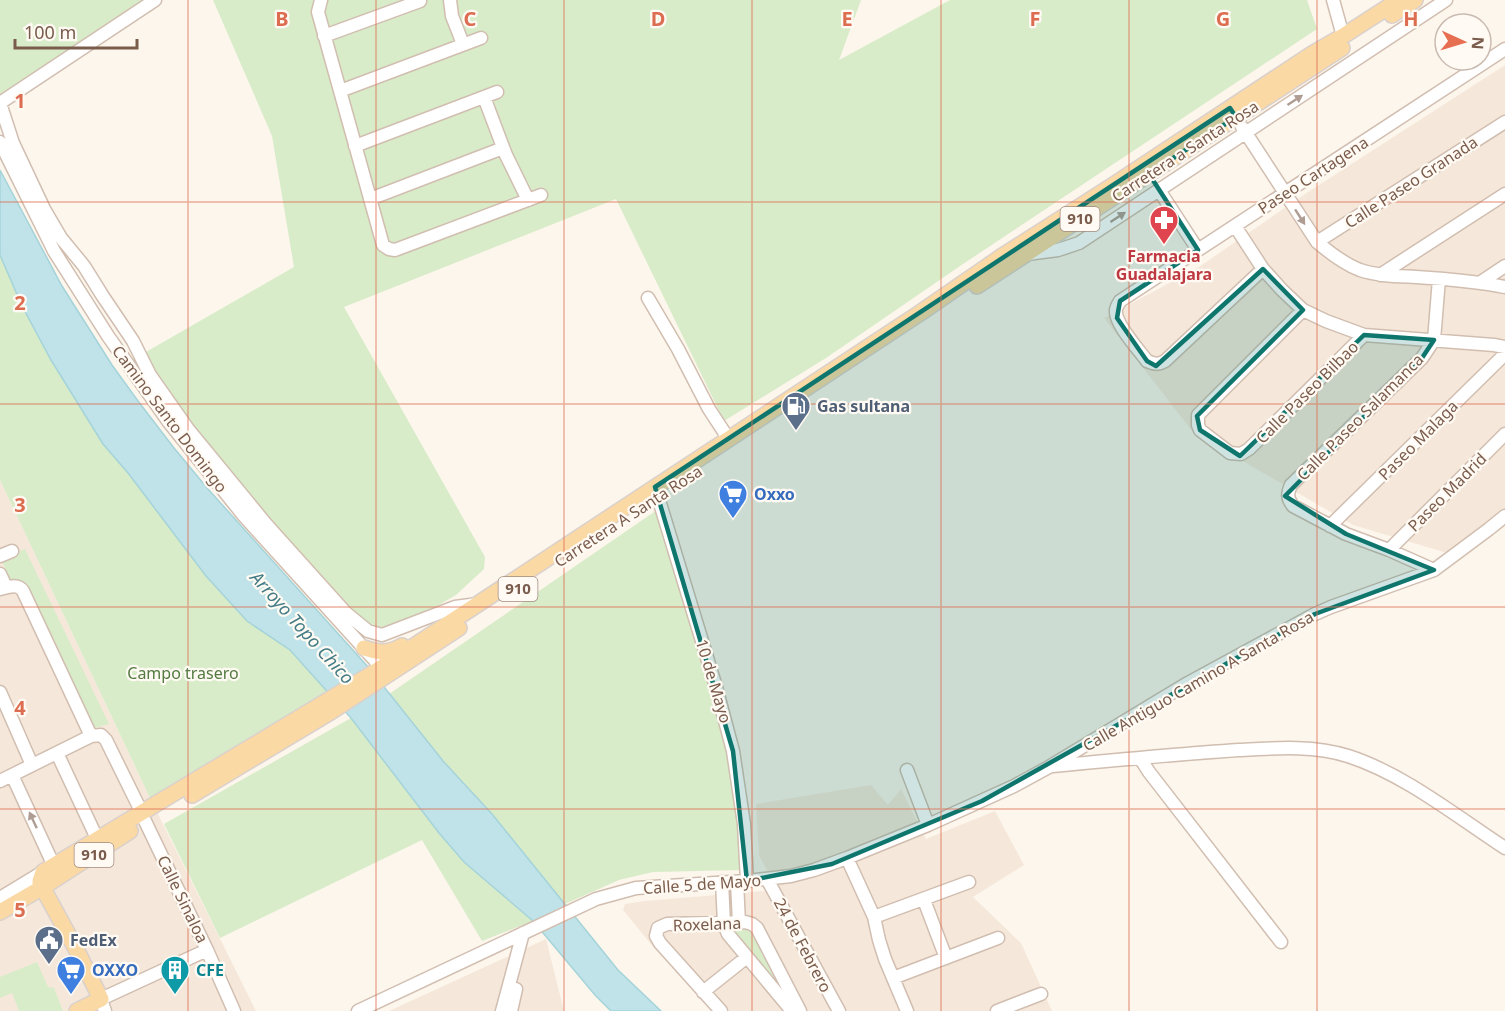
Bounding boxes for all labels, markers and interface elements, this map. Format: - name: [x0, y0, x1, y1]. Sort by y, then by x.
- text: B: [275, 5, 289, 32]
- text: C: [464, 5, 477, 32]
- text: D: [651, 5, 665, 32]
- text: E: [841, 5, 853, 32]
- text: F: [1030, 5, 1040, 32]
- text: G: [1216, 5, 1230, 32]
- text: H: [1403, 5, 1419, 32]
- scale bar: [15, 12, 136, 50]
- north arrow: [1433, 12, 1493, 72]
- text: 100 m: [24, 20, 76, 44]
- text: N: [1467, 36, 1489, 50]
- text: 1: [14, 87, 26, 114]
- street label: Carretera a Santa Rosa: [1107, 95, 1263, 207]
- one-way arrow: [1287, 95, 1303, 106]
- street label: Paseo Cartagena: [1254, 131, 1372, 219]
- street label: Calle Paseo Granada: [1340, 131, 1482, 233]
- pharmacy icon: Farmacia Guadalajara: [1148, 204, 1180, 246]
- road number: 910: [1060, 207, 1100, 231]
- one-way arrow: [1294, 208, 1306, 224]
- one-way arrow: [1110, 212, 1126, 223]
- place label: Farmacia Guadalajara: [1116, 245, 1212, 285]
- text: 2: [14, 289, 26, 316]
- street label: Calle Paseo Bilbao: [1251, 336, 1363, 448]
- street label: Camino Santo Domingo: [107, 341, 233, 497]
- street label: Calle Paseo Salamanca: [1292, 349, 1428, 485]
- fuel station icon: Gas sultana: [780, 390, 812, 432]
- place label: Gas sultana: [817, 395, 910, 417]
- street label: Paseo Malaga: [1373, 395, 1463, 485]
- street label: Paseo Madrid: [1403, 448, 1491, 536]
- street label: Carretera A Santa Rosa: [550, 460, 706, 572]
- supermarket icon: Oxxo: [717, 478, 749, 520]
- place label: Oxxo: [754, 483, 795, 505]
- text: 3: [14, 491, 26, 518]
- water label: Arroyo Topo Chico: [244, 564, 360, 689]
- road number: 910: [498, 577, 538, 601]
- street label: Calle Antiguo Camino A Santa Rosa: [1079, 606, 1317, 756]
- street label: 10 de Mayo: [691, 636, 737, 726]
- park label: Campo trasero: [127, 662, 239, 684]
- text: 4: [14, 694, 26, 721]
- one-way arrow: [29, 812, 38, 829]
- road number: 910: [74, 843, 113, 867]
- street label: Calle Sinaloa: [152, 851, 214, 947]
- street label: Calle 5 de Mayo: [642, 869, 762, 899]
- street label: 24 de Febrero: [769, 894, 837, 996]
- text: 5: [14, 896, 26, 923]
- street label: Roxelana: [672, 912, 742, 936]
- public building icon: FedEx: [33, 924, 65, 966]
- place label: FedEx: [70, 929, 117, 951]
- supermarket icon: OXXO: [55, 954, 87, 996]
- building icon: CFE: [159, 954, 191, 996]
- place label: OXXO: [92, 959, 138, 981]
- place label: CFE: [196, 959, 224, 981]

